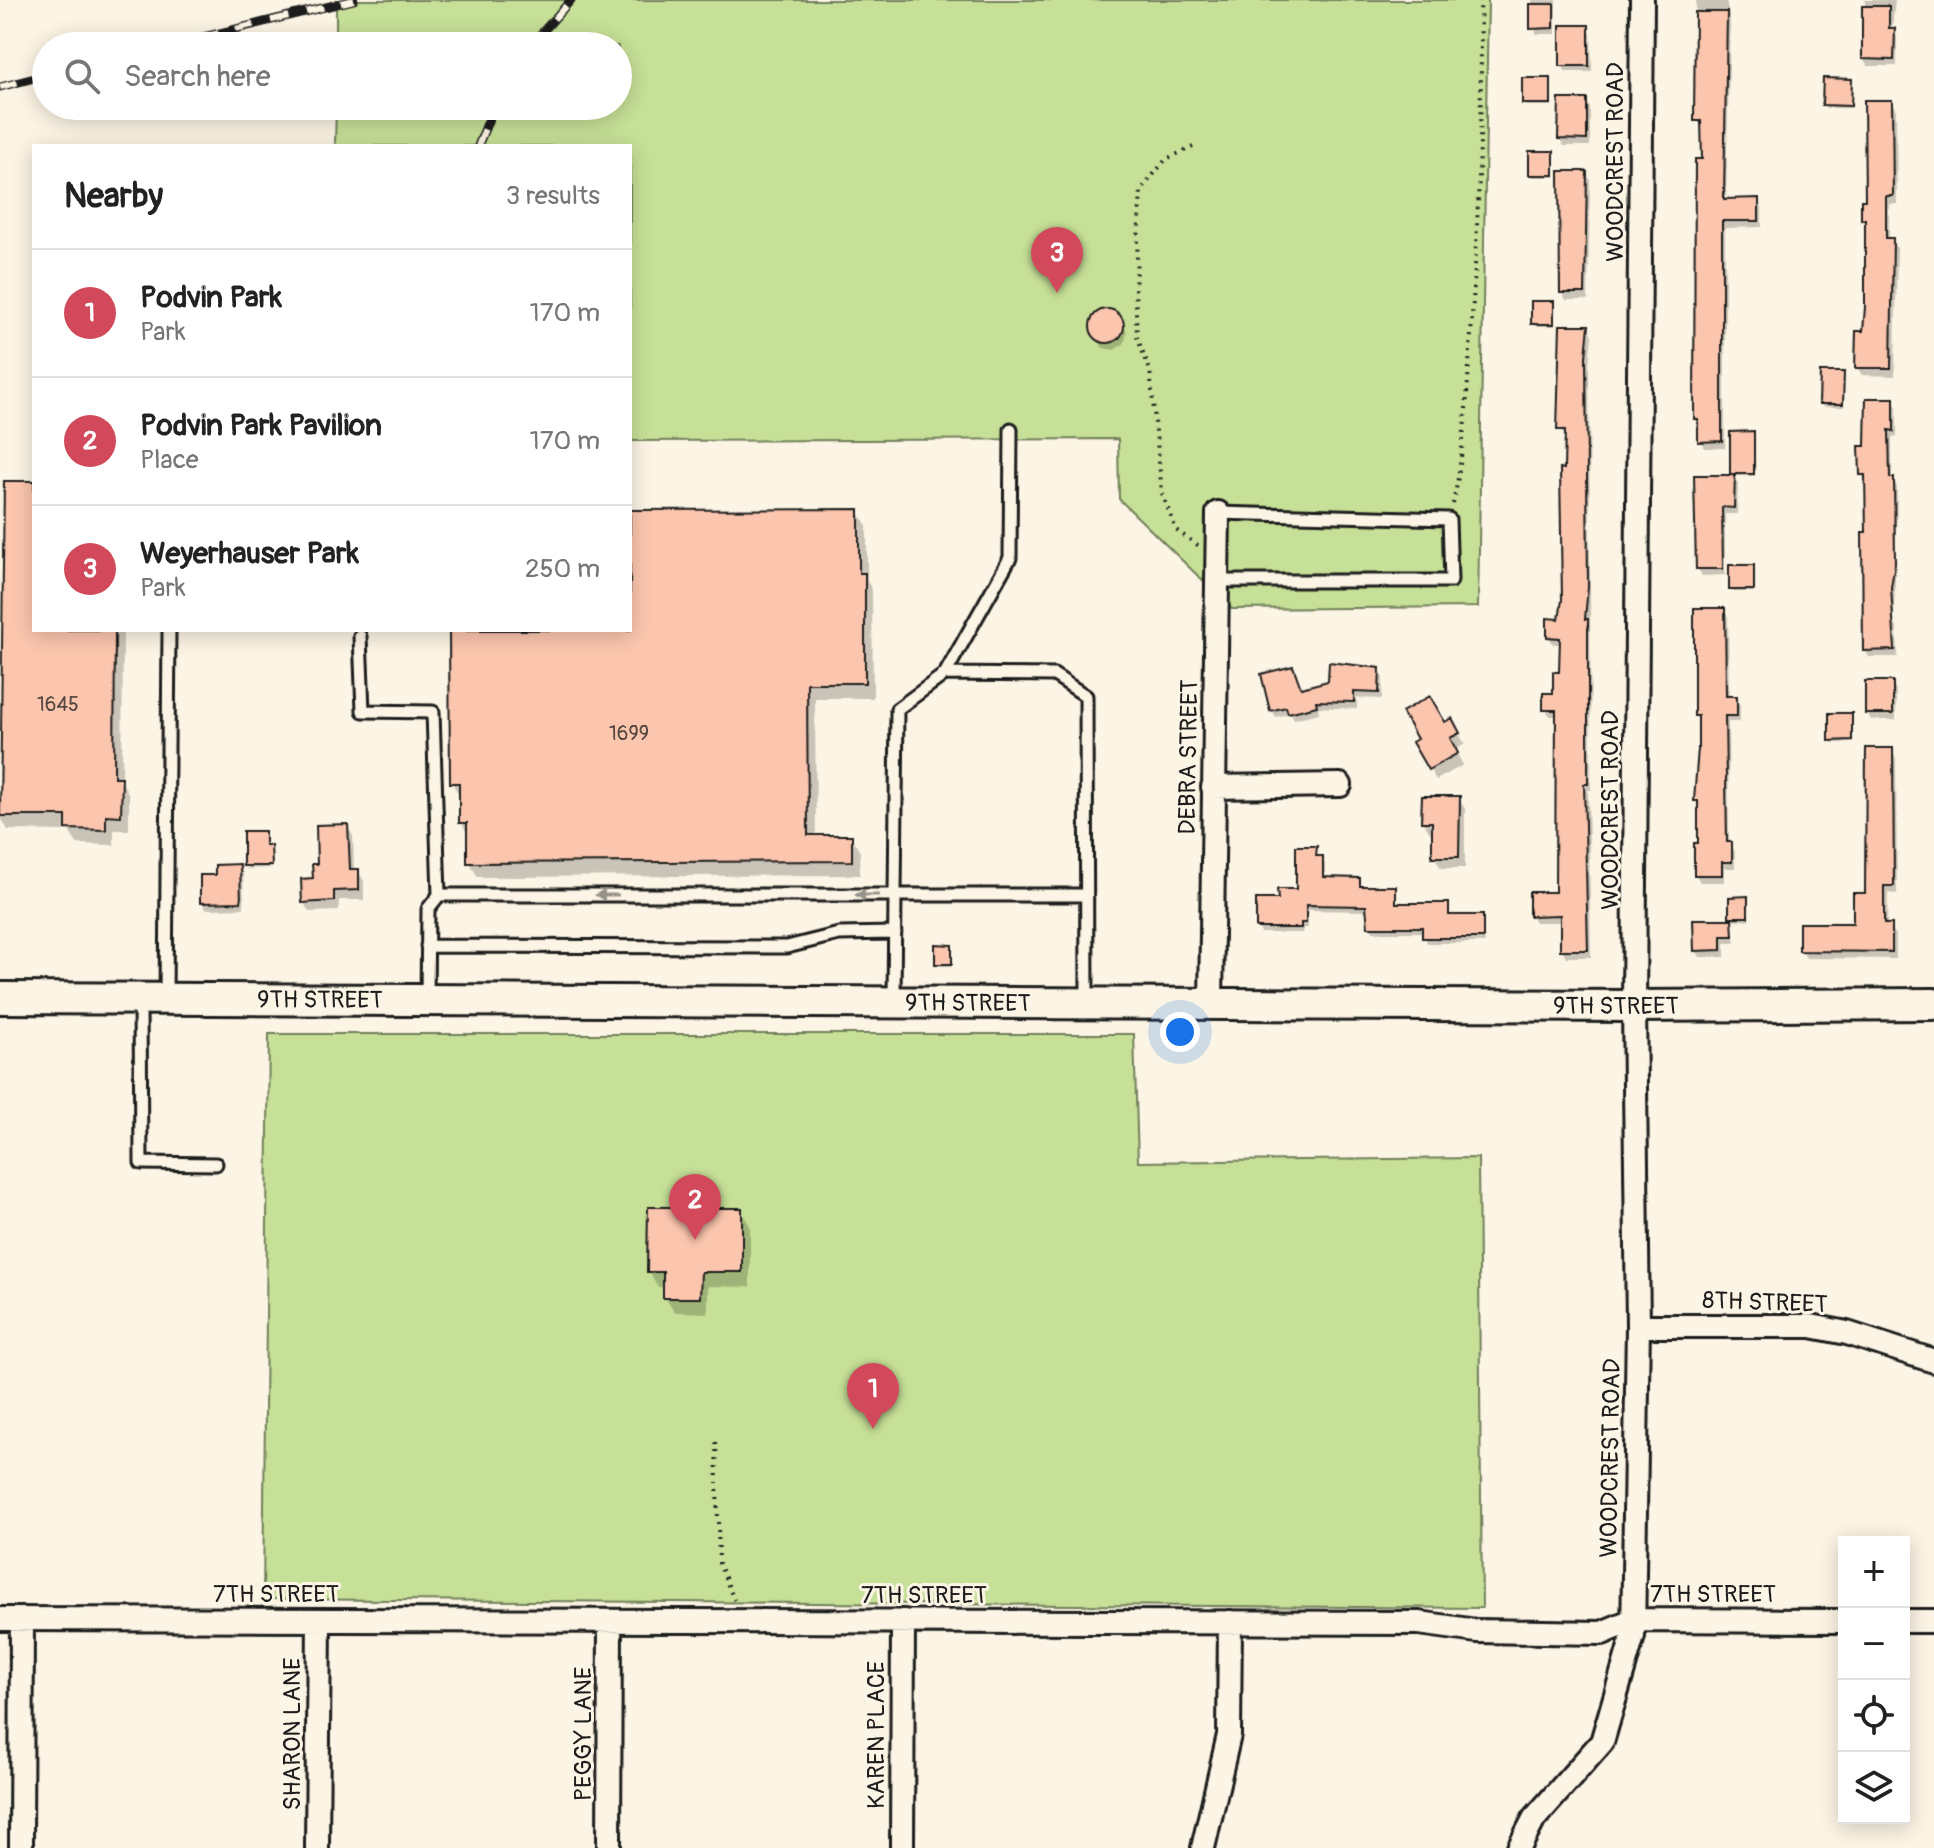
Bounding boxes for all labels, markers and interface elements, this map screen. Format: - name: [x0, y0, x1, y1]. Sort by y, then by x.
- search box: [32, 32, 632, 120]
- icon: search: [60, 54, 104, 98]
- text: Search here: [124, 58, 271, 95]
- street label: WOODCREST ROAD: [1601, 62, 1630, 262]
- text: Nearby: [64, 175, 163, 218]
- text: 3 results: [506, 180, 600, 212]
- pin: 3: [1031, 227, 1083, 293]
- text: Podvin Park: [140, 279, 282, 316]
- text: 1: [85, 297, 95, 329]
- text: 170 m: [530, 297, 600, 329]
- text: Park: [140, 316, 186, 348]
- text: Podvin Park Pavilion: [140, 407, 382, 444]
- text: 2: [83, 425, 97, 457]
- text: 170 m: [530, 425, 600, 457]
- text: Place: [140, 444, 199, 476]
- text: Weyerhauser Park: [140, 535, 359, 572]
- text: 3: [83, 553, 97, 585]
- text: 250 m: [525, 553, 600, 585]
- text: Park: [140, 572, 186, 604]
- street label: DEBRA STREET: [1173, 679, 1204, 835]
- house number: 1645: [37, 692, 79, 717]
- street label: WOODCREST ROAD: [1596, 710, 1625, 910]
- house number: 1699: [609, 721, 649, 746]
- one-way arrow: [594, 889, 619, 901]
- one-way arrow: [854, 889, 879, 901]
- street label: 9TH STREET: [257, 985, 383, 1015]
- street label: 9TH STREET: [905, 988, 1031, 1018]
- street label: 9TH STREET: [1553, 992, 1679, 1021]
- your location: [1160, 1012, 1200, 1052]
- pin: 2: [669, 1174, 721, 1240]
- street label: 8TH STREET: [1702, 1286, 1828, 1319]
- street label: WOODCREST ROAD: [1594, 1358, 1627, 1558]
- pin: 1: [847, 1363, 899, 1429]
- map controls: [1838, 1536, 1910, 1824]
- button: +: [1838, 1536, 1910, 1608]
- street label: 7TH STREET: [213, 1580, 339, 1609]
- street label: 7TH STREET: [1650, 1580, 1776, 1609]
- street label: 7TH STREET: [861, 1581, 987, 1610]
- button: −: [1838, 1608, 1910, 1680]
- street label: SHARON LANE: [278, 1657, 307, 1811]
- street label: KAREN PLACE: [862, 1661, 891, 1809]
- street label: PEGGY LANE: [569, 1667, 598, 1801]
- button: locate: [1838, 1680, 1910, 1752]
- button: layers: [1838, 1752, 1910, 1824]

